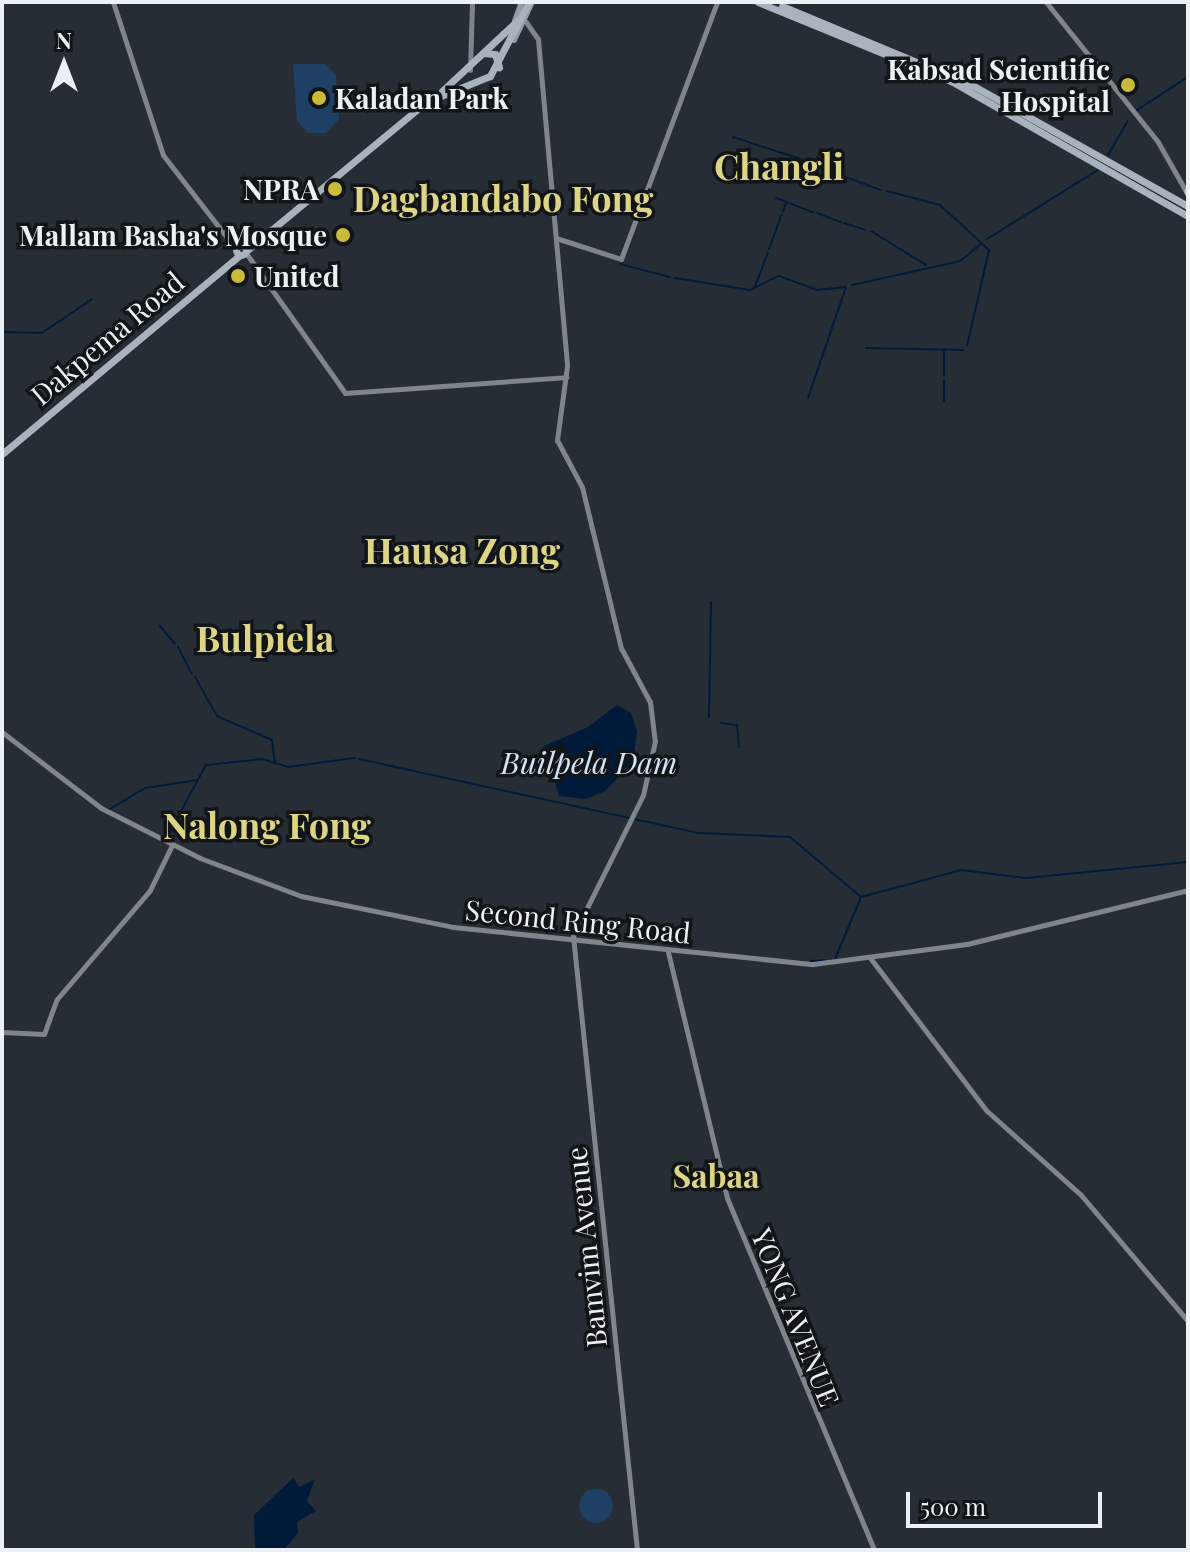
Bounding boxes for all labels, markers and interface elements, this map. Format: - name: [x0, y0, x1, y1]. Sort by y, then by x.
- north arrow: [24, 24, 104, 104]
- text: N: [56, 25, 72, 55]
- place label: Kabsad Scientific Hospital: [887, 52, 1110, 118]
- marker: Kabsad Scientific Hospital: [1117, 74, 1139, 96]
- place label: Kaladan Park: [335, 81, 509, 115]
- marker: Kaladan Park: [310, 89, 328, 107]
- district label: Changli: [714, 144, 844, 188]
- place label: NPRA: [243, 172, 319, 206]
- district label: Dagbandabo Fong: [353, 176, 653, 220]
- marker: NPRA: [326, 180, 344, 198]
- place label: Mallam Basha's Mosque: [19, 218, 327, 252]
- marker: Mallam Basha's Mosque: [334, 226, 352, 244]
- place label: United: [254, 259, 339, 293]
- street label: Dakpema Road: [24, 264, 190, 412]
- marker: United: [229, 267, 247, 285]
- district label: Hausa Zong: [364, 528, 560, 572]
- district label: Bulpiela: [196, 616, 334, 660]
- water label: Builpela Dam: [501, 744, 677, 780]
- district label: Nalong Fong: [163, 803, 371, 847]
- street label: Second Ring Road: [464, 892, 692, 950]
- street label: Bamvim Avenue: [559, 1145, 613, 1349]
- district label: Sabaa: [672, 1156, 760, 1194]
- street label: YONG AVENUE: [745, 1223, 847, 1411]
- scale bar: [910, 1476, 1106, 1526]
- text: 500 m: [920, 1490, 986, 1522]

